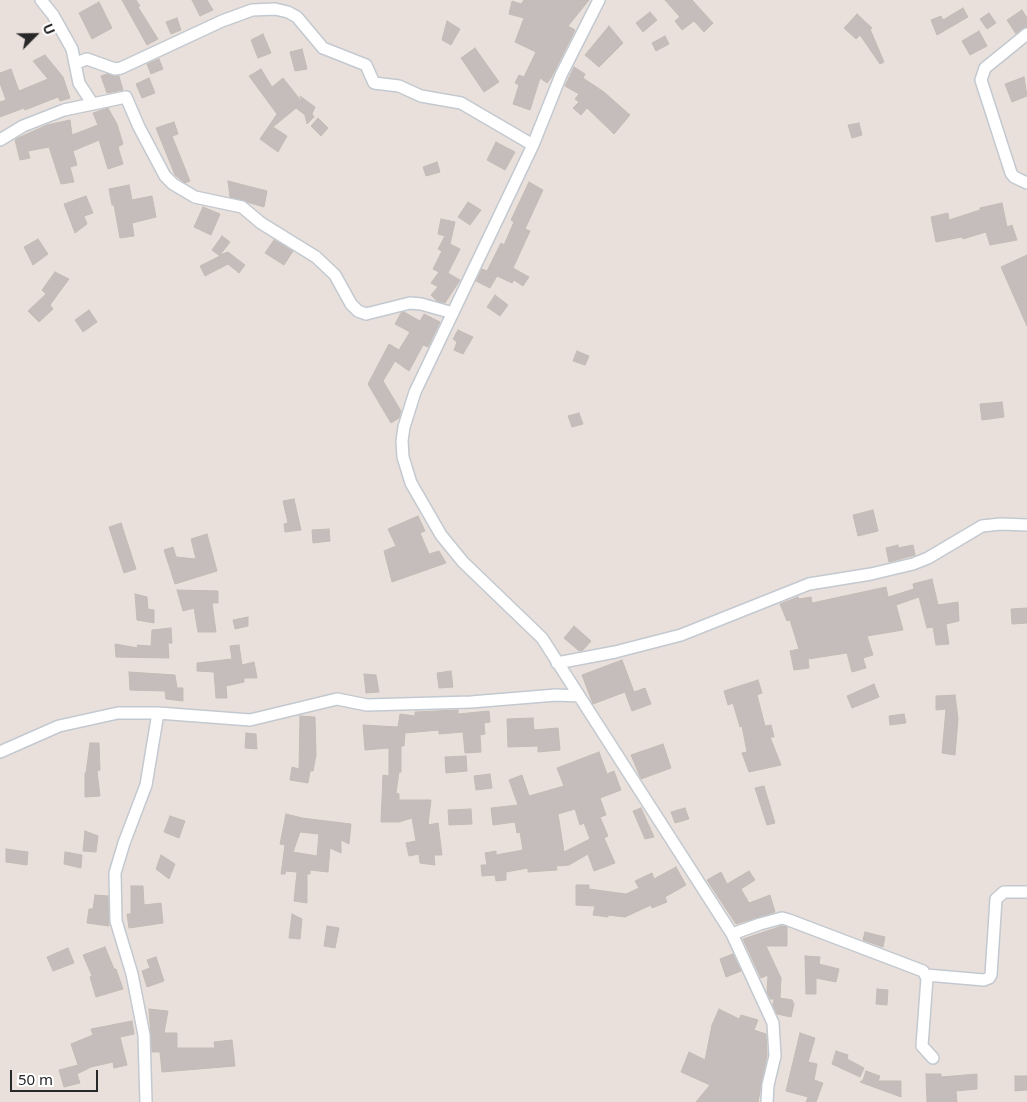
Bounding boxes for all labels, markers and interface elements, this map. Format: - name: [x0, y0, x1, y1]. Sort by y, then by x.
- north arrow: [10, 10, 60, 60]
- text: U: [38, 20, 60, 38]
- scale bar: [12, 1060, 100, 1092]
- text: 50 m: [18, 1069, 53, 1089]

